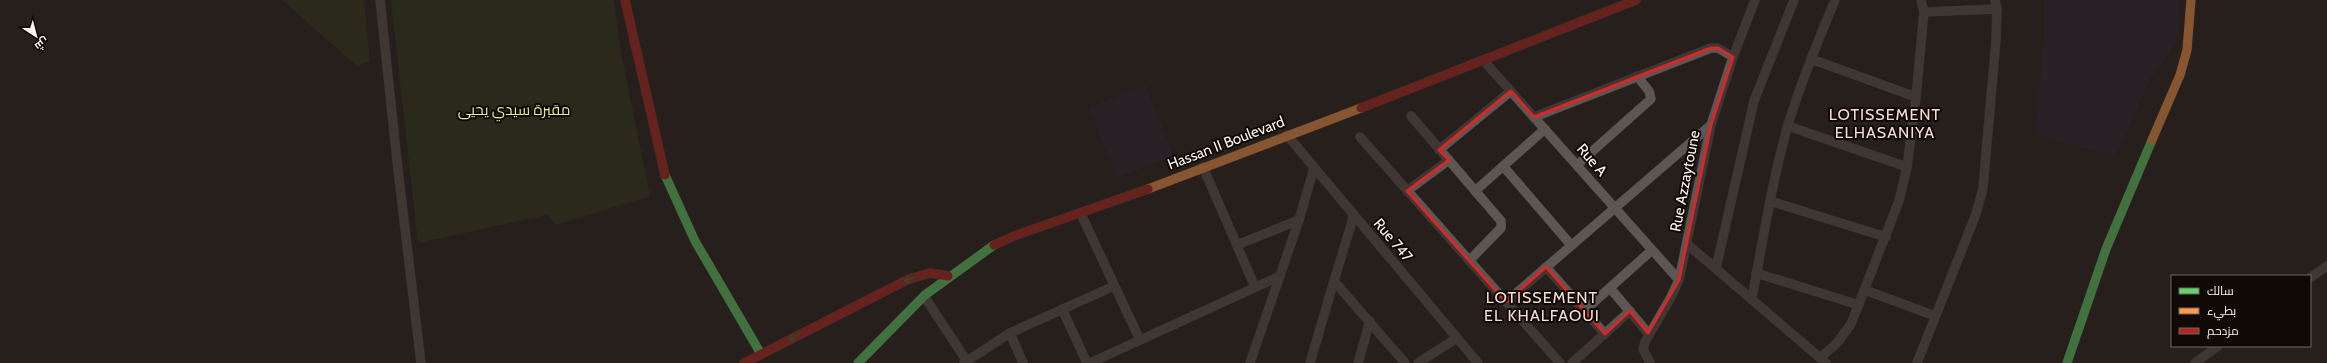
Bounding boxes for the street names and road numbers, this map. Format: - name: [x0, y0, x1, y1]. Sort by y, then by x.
- street label: Hassan II Boulevard: [1165, 112, 1287, 174]
- street label: Rue Azzaytoune: [1666, 129, 1704, 233]
- street label: Rue A: [1573, 140, 1611, 180]
- street label: Rue 747: [1370, 215, 1417, 266]

